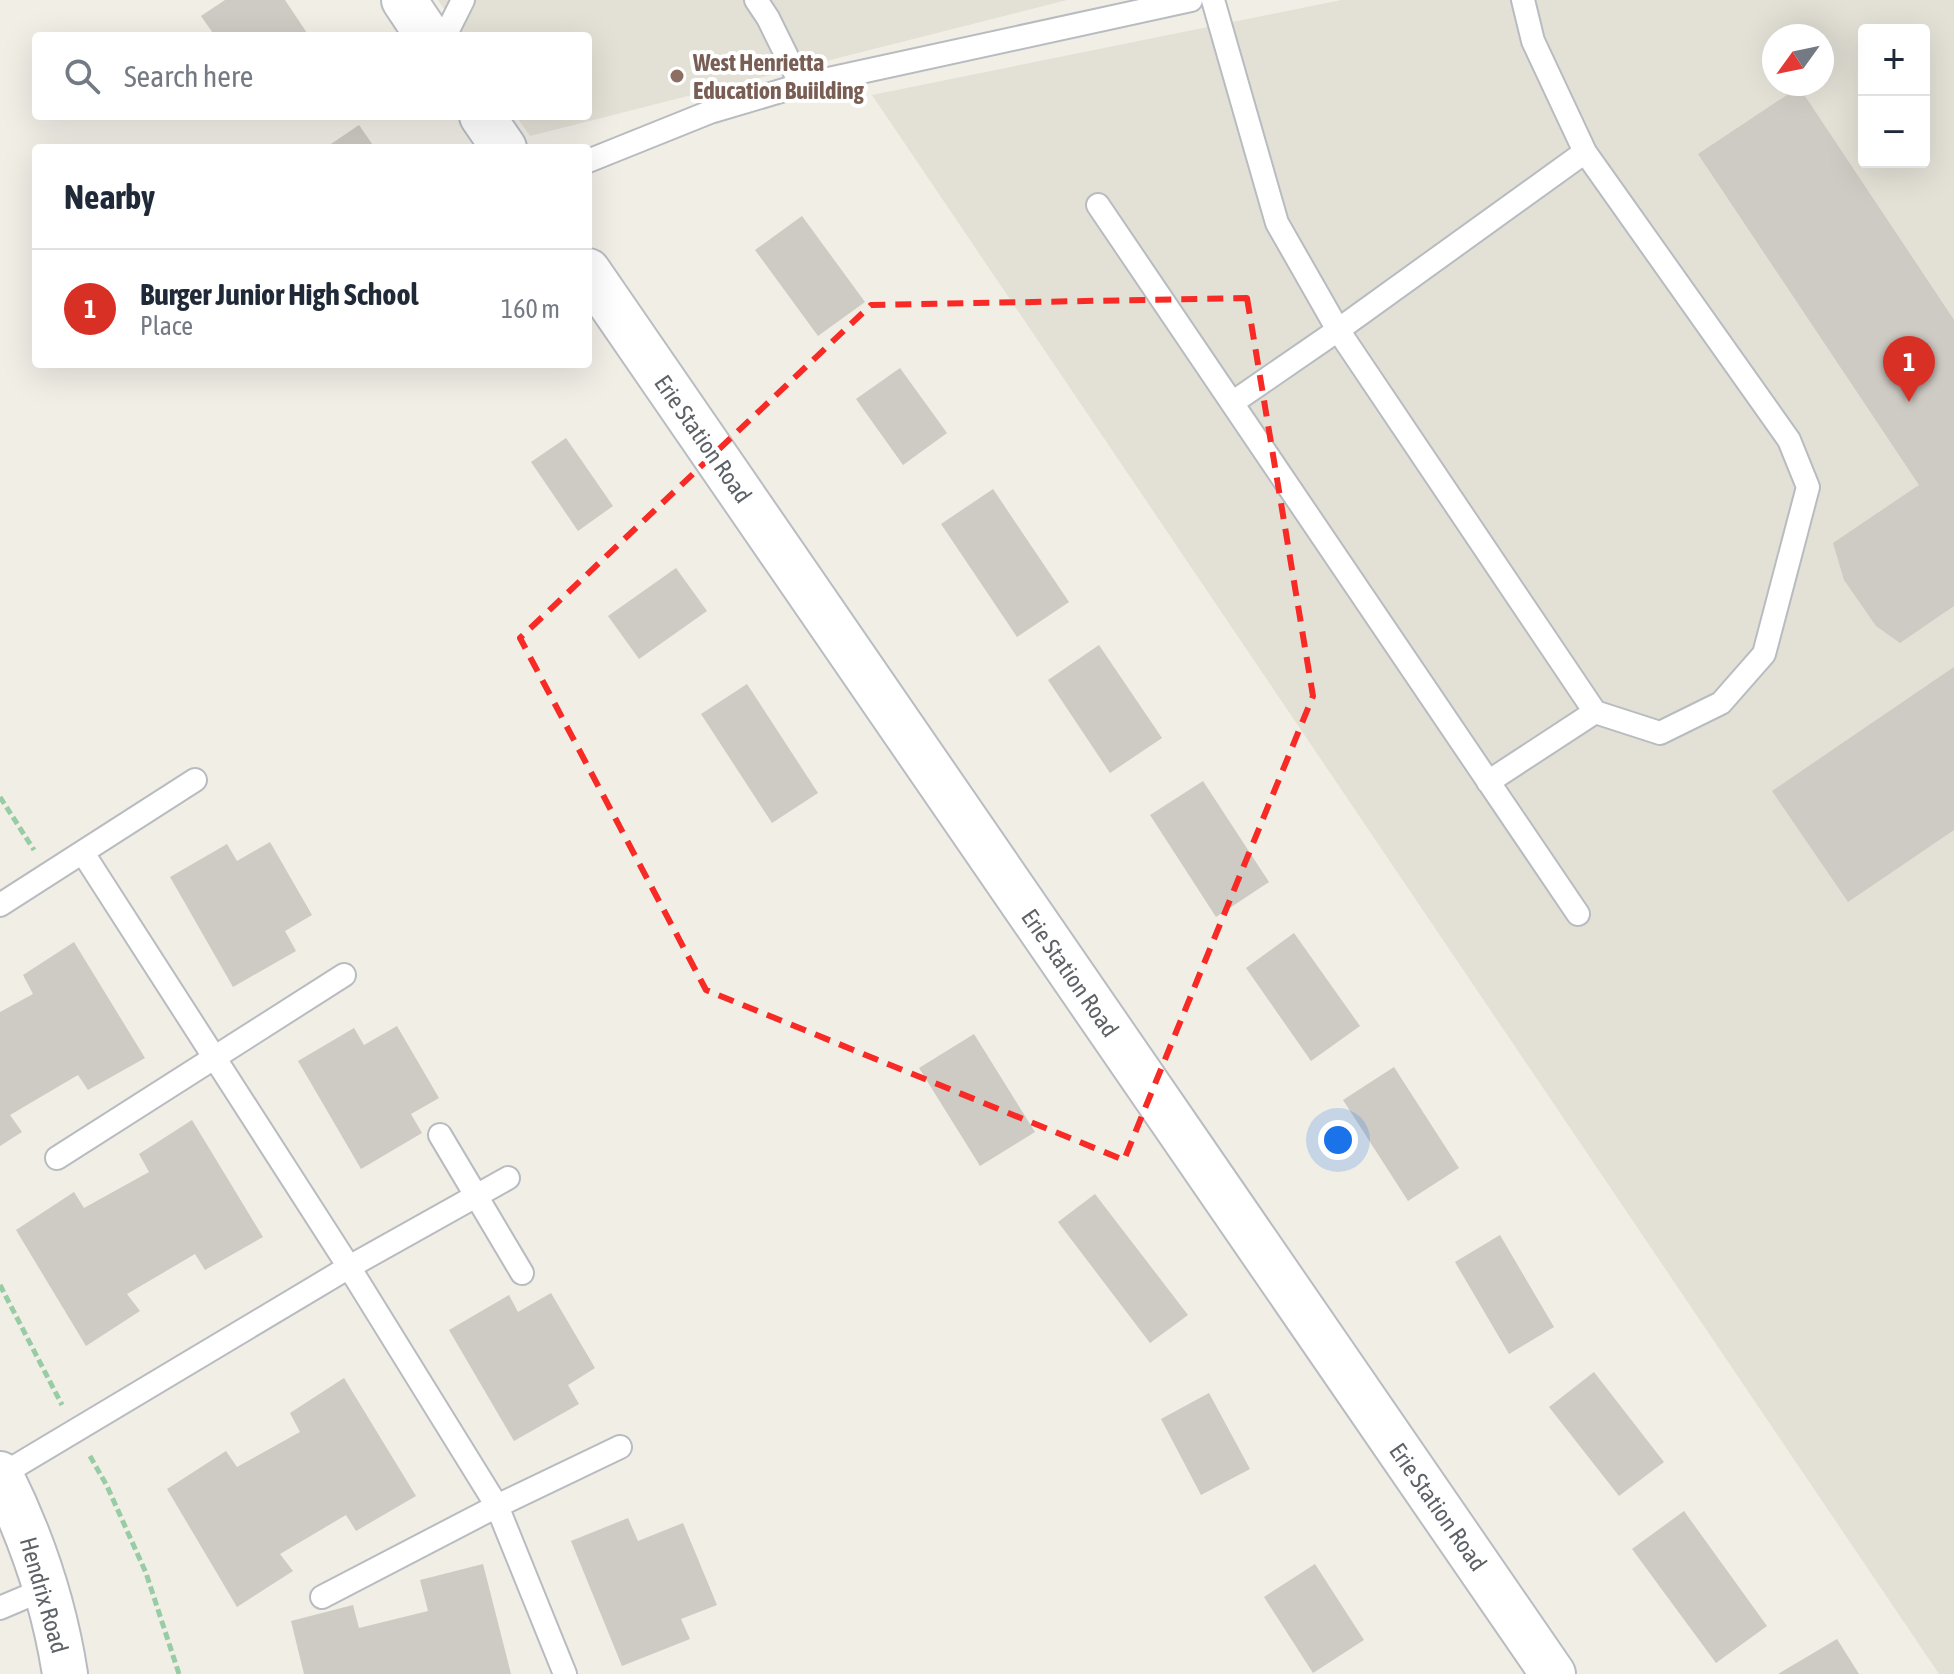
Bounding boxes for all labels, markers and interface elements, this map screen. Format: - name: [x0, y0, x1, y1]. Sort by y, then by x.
- north arrow: [1762, 24, 1834, 96]
- map controls: [1858, 24, 1930, 168]
- button: +: [1858, 24, 1930, 96]
- search box: [32, 32, 592, 120]
- place label: West Henrietta Education Buiilding: [692, 49, 865, 104]
- icon: search: [60, 54, 104, 98]
- text: Search here: [124, 59, 253, 93]
- marker: West Henrietta Education Buiilding: [668, 67, 686, 85]
- button: −: [1858, 96, 1930, 168]
- text: Nearby: [64, 177, 155, 216]
- text: Burger Junior High School: [140, 277, 418, 311]
- text: 1: [84, 294, 96, 324]
- text: 160 m: [501, 294, 560, 324]
- text: Place: [140, 311, 193, 341]
- pin: 1: [1883, 336, 1935, 402]
- street label: Erie Station Road: [649, 370, 757, 508]
- street label: Erie Station Road: [1016, 904, 1124, 1042]
- your location: [1318, 1120, 1358, 1160]
- street label: Erie Station Road: [1384, 1438, 1492, 1576]
- street label: Hendrix Road: [15, 1534, 73, 1656]

